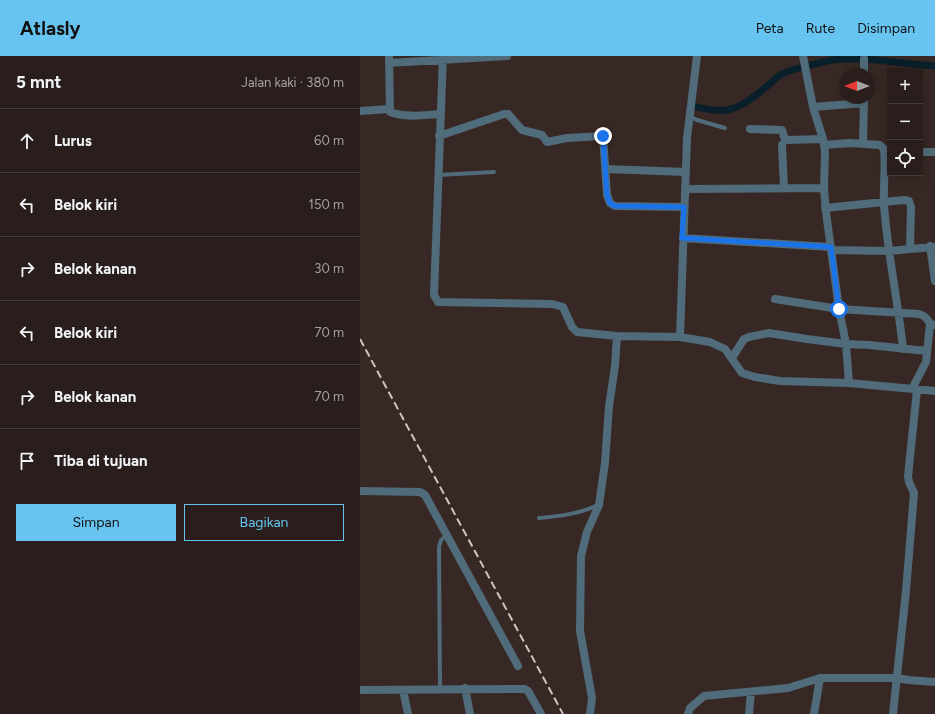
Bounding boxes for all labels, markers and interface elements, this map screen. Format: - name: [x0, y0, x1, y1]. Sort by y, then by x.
- text: Atlasly: [20, 17, 80, 40]
- text: Peta: [756, 20, 784, 37]
- text: Rute: [806, 20, 835, 37]
- text: Disimpan: [857, 20, 915, 37]
- north arrow: [839, 68, 875, 104]
- map controls: [887, 68, 923, 176]
- button: +: [887, 68, 923, 104]
- text: 5 mnt: [16, 72, 61, 92]
- text: Jalan kaki · 380 m: [241, 75, 344, 90]
- button: −: [887, 104, 923, 140]
- route end: [594, 127, 612, 145]
- icon: ahead: [16, 130, 38, 152]
- text: Lurus: [54, 132, 92, 150]
- text: 60 m: [314, 133, 344, 148]
- button: locate: [887, 140, 923, 176]
- icon: left: [16, 194, 38, 216]
- text: Belok kiri: [54, 196, 117, 214]
- text: 150 m: [309, 197, 344, 212]
- icon: right: [16, 258, 38, 280]
- text: Belok kanan: [54, 260, 136, 278]
- text: 30 m: [314, 261, 344, 276]
- route start: [830, 300, 848, 318]
- icon: left: [16, 322, 38, 344]
- text: Belok kiri: [54, 324, 117, 342]
- text: 70 m: [314, 325, 344, 340]
- icon: right: [16, 386, 38, 408]
- text: Belok kanan: [54, 388, 136, 406]
- text: 70 m: [314, 389, 344, 404]
- icon: arrive: [16, 450, 38, 472]
- text: Tiba di tujuan: [54, 452, 148, 470]
- button: Simpan: [16, 504, 176, 541]
- button: Bagikan: [184, 504, 344, 541]

